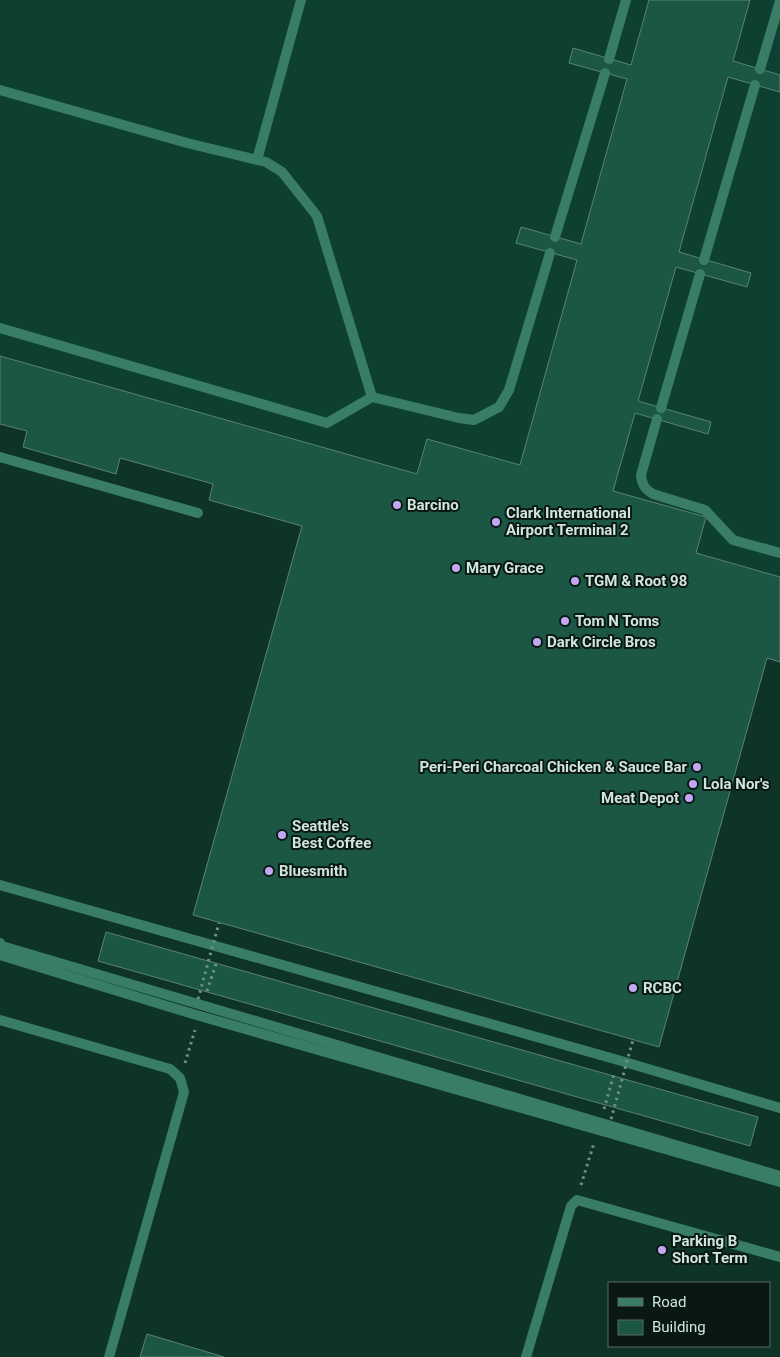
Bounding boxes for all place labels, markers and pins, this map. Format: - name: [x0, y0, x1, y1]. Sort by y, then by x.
- place label: Barcino: [407, 496, 459, 514]
- marker: Barcino: [391, 499, 403, 511]
- place label: Clark International Airport Terminal 2: [506, 504, 631, 539]
- marker: Clark International Airport Terminal 2: [490, 516, 502, 528]
- place label: Mary Grace: [466, 559, 543, 577]
- marker: Mary Grace: [450, 562, 462, 574]
- place label: TGM & Root 98: [585, 572, 687, 590]
- marker: TGM & Root 98: [569, 575, 581, 587]
- place label: Tom N Toms: [575, 612, 660, 630]
- marker: Tom N Toms: [559, 615, 571, 627]
- place label: Dark Circle Bros: [547, 633, 656, 651]
- marker: Dark Circle Bros: [531, 636, 543, 648]
- place label: Peri-Peri Charcoal Chicken & Sauce Bar: [419, 758, 687, 776]
- marker: Peri-Peri Charcoal Chicken & Sauce Bar: [691, 761, 703, 773]
- place label: Lola Nor's: [703, 775, 770, 793]
- marker: Lola Nor's: [687, 778, 699, 790]
- place label: Meat Depot: [601, 789, 679, 807]
- marker: Meat Depot: [683, 792, 695, 804]
- place label: Seattle's Best Coffee: [292, 817, 371, 852]
- marker: Seattle's Best Coffee: [276, 829, 288, 841]
- place label: Bluesmith: [279, 862, 347, 880]
- marker: Bluesmith: [263, 865, 275, 877]
- place label: RCBC: [643, 979, 682, 997]
- marker: RCBC: [627, 982, 639, 994]
- place label: Parking B Short Term: [672, 1232, 748, 1267]
- marker: Parking B Short Term: [656, 1244, 668, 1256]

